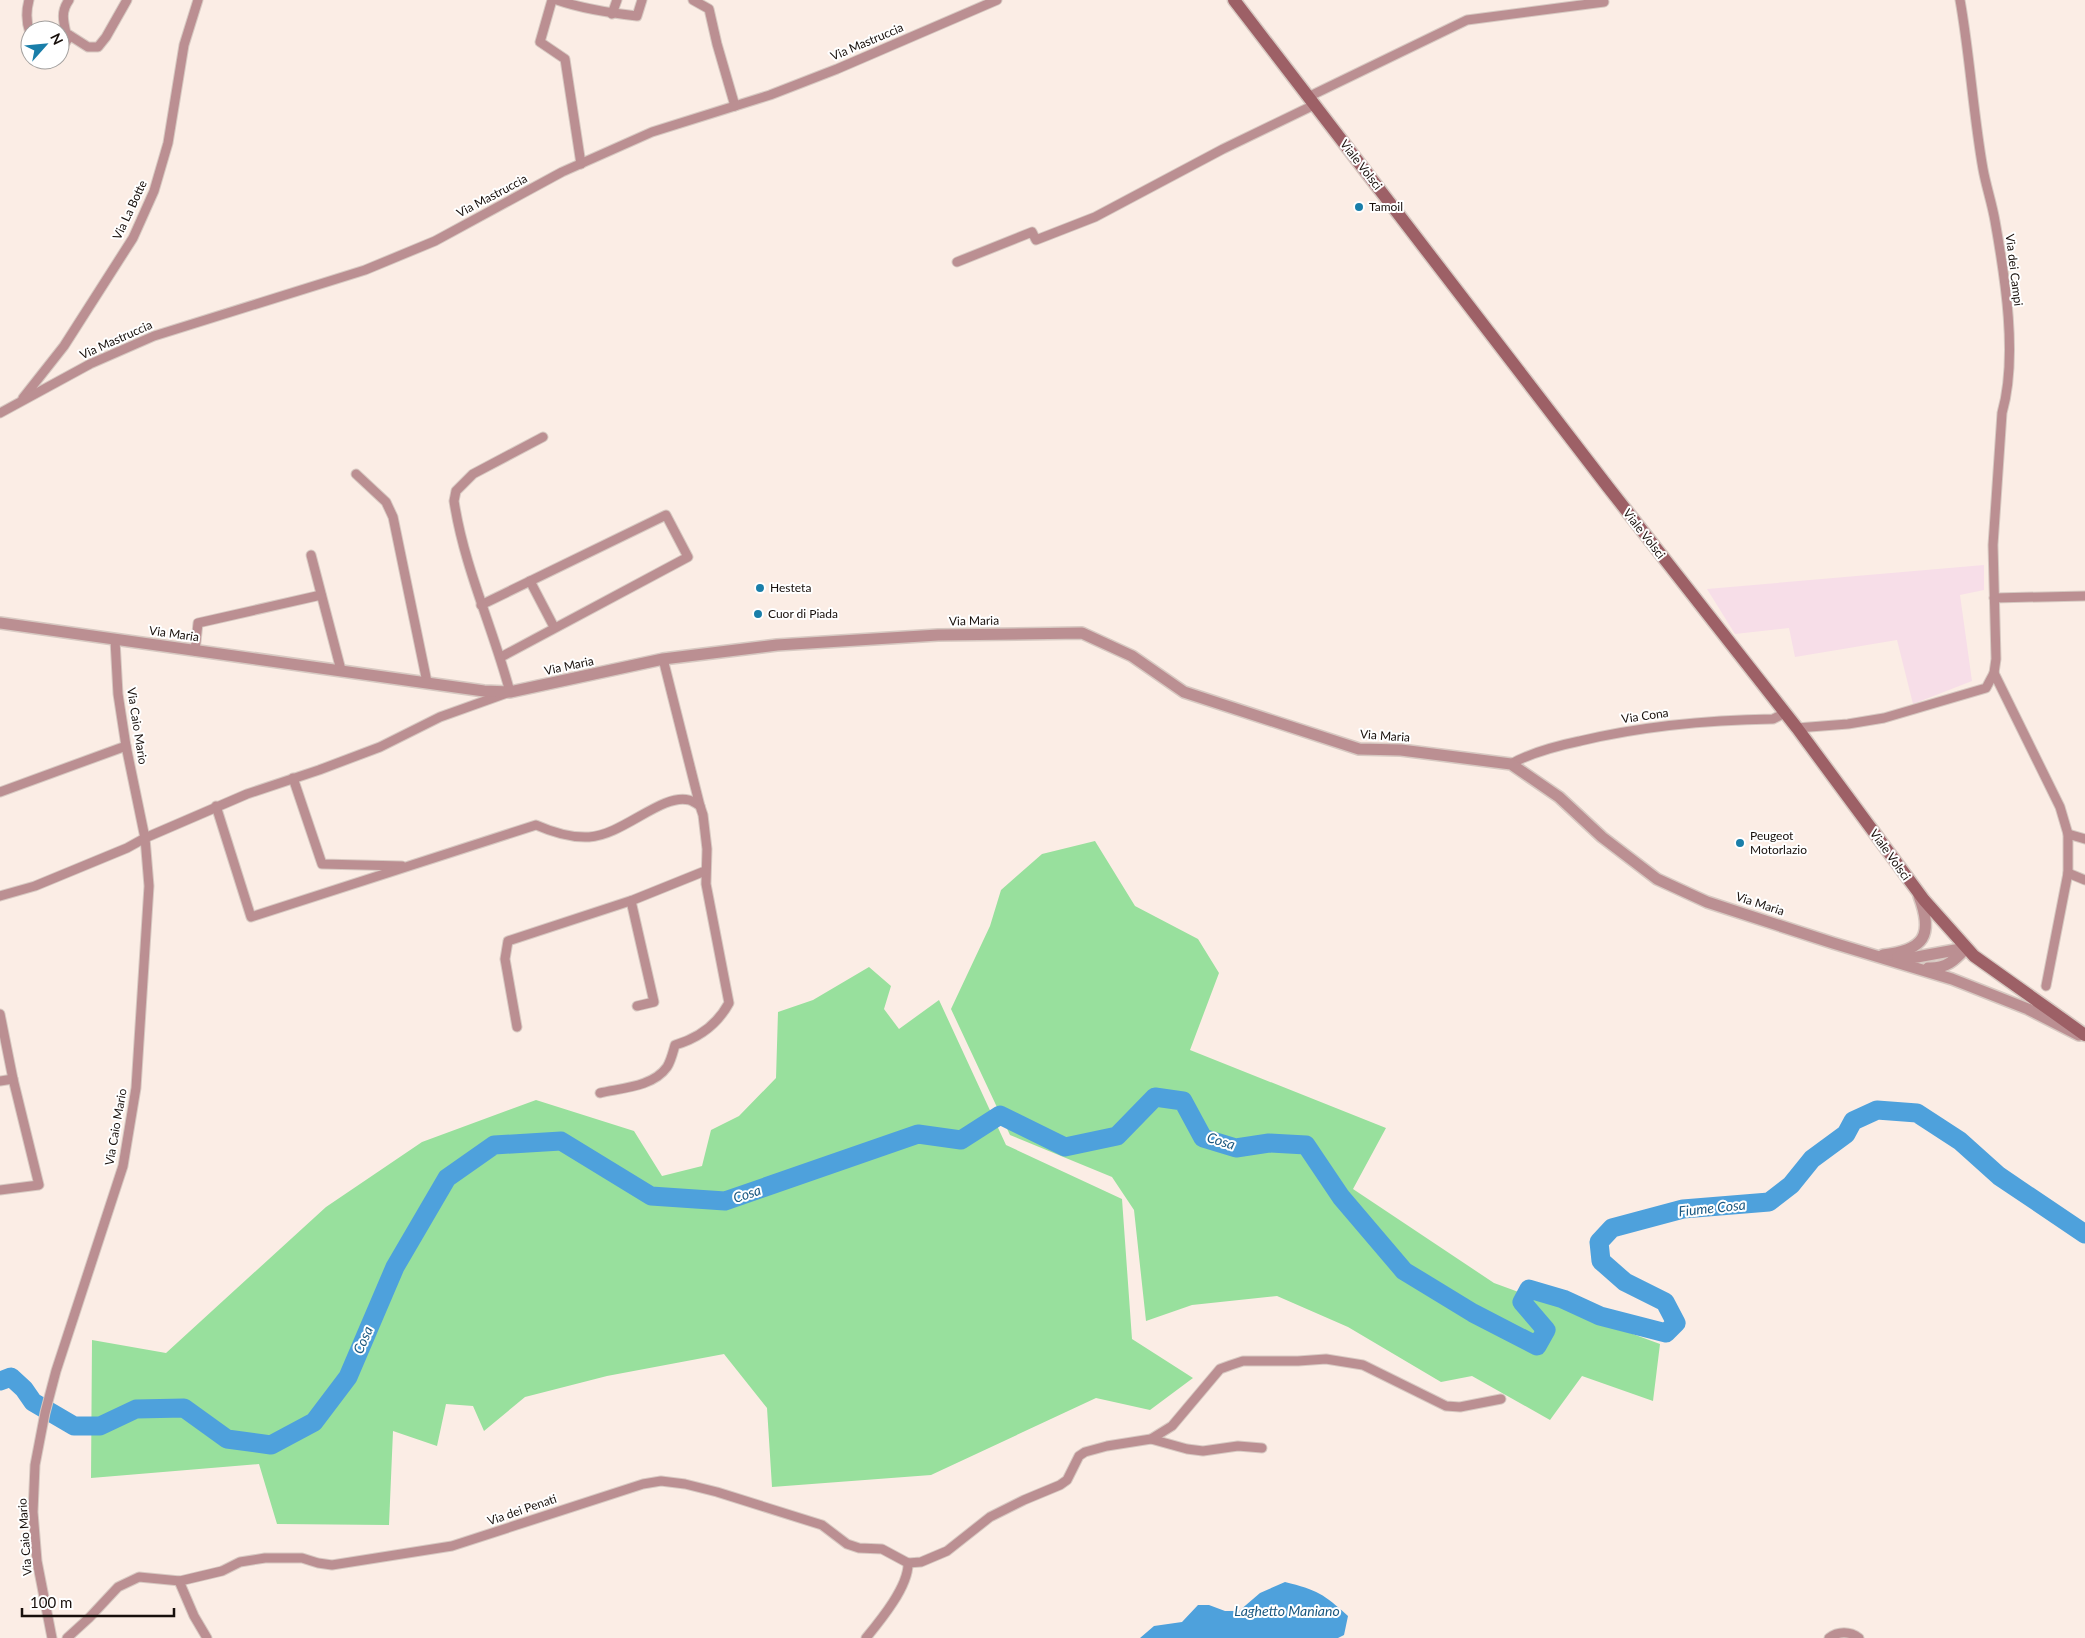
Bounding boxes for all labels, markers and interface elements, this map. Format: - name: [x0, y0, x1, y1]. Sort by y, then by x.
- street label: Via Mastruccia: [828, 19, 906, 64]
- north arrow: [20, 20, 70, 70]
- text: N: [47, 30, 67, 48]
- street label: Viale Volsci: [1337, 137, 1386, 193]
- street label: Via Mastruccia: [454, 171, 530, 220]
- street label: Via La Botte: [109, 178, 150, 242]
- place label: Tamoil: [1369, 199, 1403, 214]
- marker: Tamoil: [1353, 201, 1365, 213]
- street label: Via dei Campi: [2003, 233, 2026, 307]
- street label: Via Mastruccia: [77, 317, 154, 362]
- street label: Viale Volsci: [1620, 506, 1669, 562]
- place label: Hesteta: [770, 580, 811, 595]
- marker: Hesteta: [754, 582, 766, 594]
- place label: Cuor di Piada: [768, 606, 838, 621]
- marker: Cuor di Piada: [752, 608, 764, 620]
- street label: Via Maria: [949, 613, 999, 628]
- street label: Via Maria: [148, 623, 200, 644]
- street label: Via Maria: [543, 653, 595, 678]
- street label: Via Caio Mario: [124, 686, 151, 766]
- street label: Via Cona: [1620, 705, 1669, 726]
- street label: Via Maria: [1359, 726, 1411, 745]
- street label: Viale Volsci: [1867, 826, 1914, 883]
- place label: Peugeot Motorlazio: [1750, 828, 1807, 857]
- marker: Peugeot Motorlazio: [1734, 837, 1746, 849]
- street label: Via Maria: [1734, 889, 1786, 918]
- street label: Via Caio Mario: [101, 1087, 130, 1167]
- water label: Cosa: [1205, 1128, 1237, 1153]
- water label: Cosa: [731, 1181, 763, 1206]
- water label: Fiume Cosa: [1677, 1196, 1746, 1219]
- water label: Cosa: [349, 1323, 376, 1356]
- street label: Via dei Penati: [485, 1491, 558, 1528]
- street label: Via Caio Mario: [14, 1498, 35, 1576]
- scale bar: [22, 1586, 175, 1618]
- text: 100 m: [30, 1593, 72, 1611]
- water label: Laghetto Maniano: [1234, 1602, 1340, 1619]

